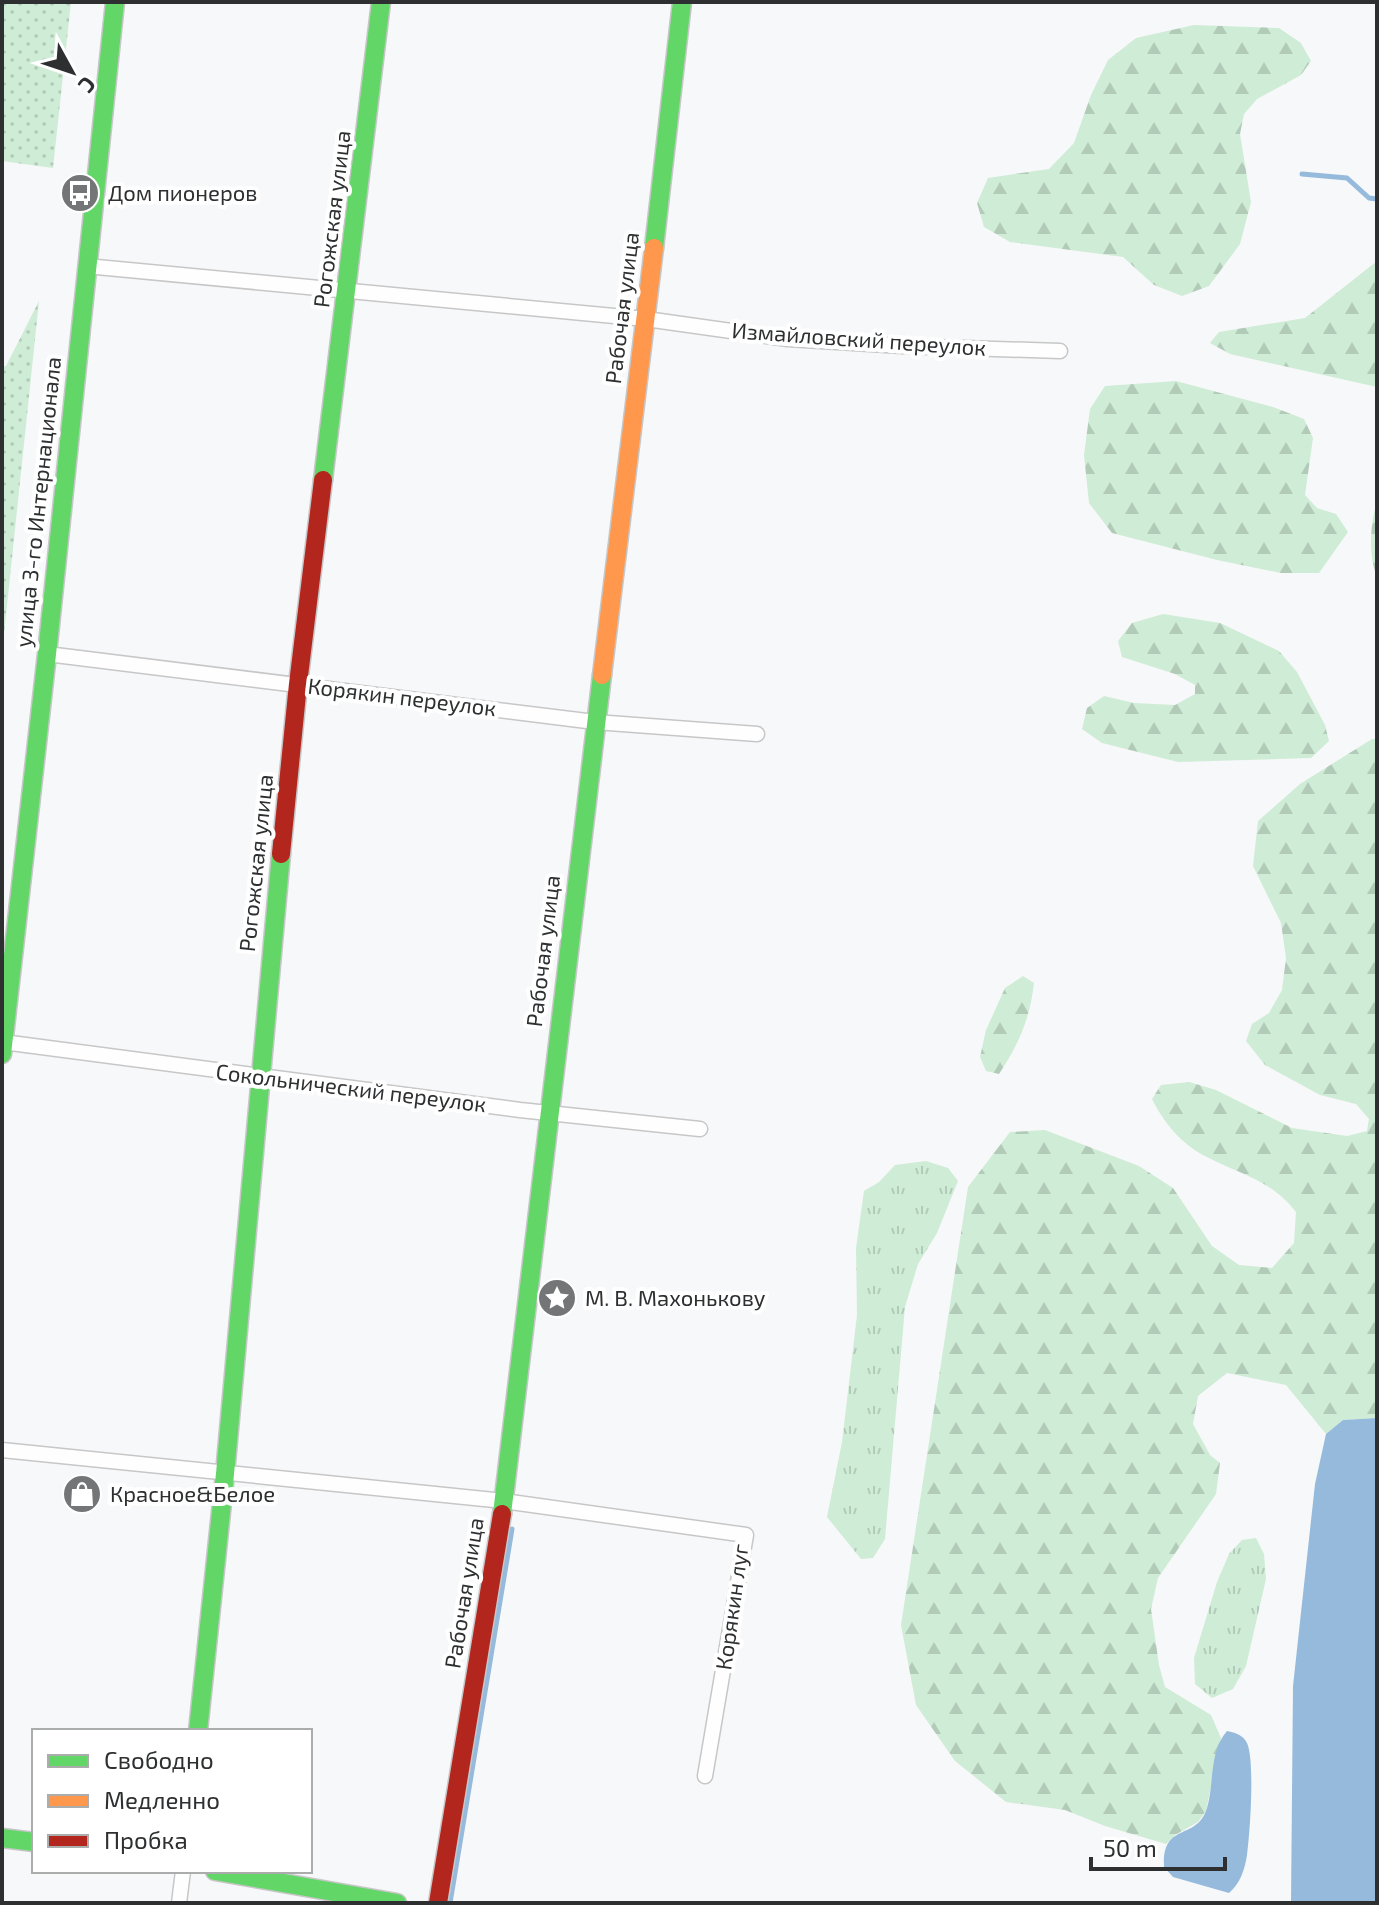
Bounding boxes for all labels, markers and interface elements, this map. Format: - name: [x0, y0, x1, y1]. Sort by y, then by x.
- north arrow: [32, 32, 112, 112]
- text: С: [74, 72, 102, 99]
- street label: Рогожская улица: [307, 129, 356, 309]
- bus stop icon: Дом пионеров: [59, 172, 101, 214]
- place label: Дом пионеров: [108, 179, 258, 205]
- street label: Рабочая улица: [599, 231, 644, 385]
- street label: Измайловский переулок: [731, 316, 987, 361]
- street label: улица 3-го Интернационала: [9, 355, 66, 649]
- street label: Корякин переулок: [306, 672, 498, 721]
- street label: Рогожская улица: [233, 773, 278, 953]
- street label: Рабочая улица: [520, 874, 565, 1028]
- street label: Сокольнический переулок: [214, 1058, 488, 1118]
- place icon: М. В. Махонькову: [536, 1277, 578, 1319]
- place label: М. В. Махонькову: [585, 1284, 766, 1311]
- shop icon: Красное&Белое: [61, 1473, 103, 1515]
- place label: Красное&Белое: [110, 1480, 275, 1506]
- street label: Рабочая улица: [438, 1516, 489, 1670]
- street label: Корякин луг: [709, 1542, 754, 1672]
- legend: [32, 1729, 312, 1873]
- text: Свободно: [104, 1745, 214, 1774]
- text: Медленно: [104, 1785, 220, 1814]
- scale bar: [1091, 1821, 1225, 1871]
- text: Пробка: [104, 1825, 188, 1854]
- text: 50 m: [1103, 1833, 1157, 1862]

